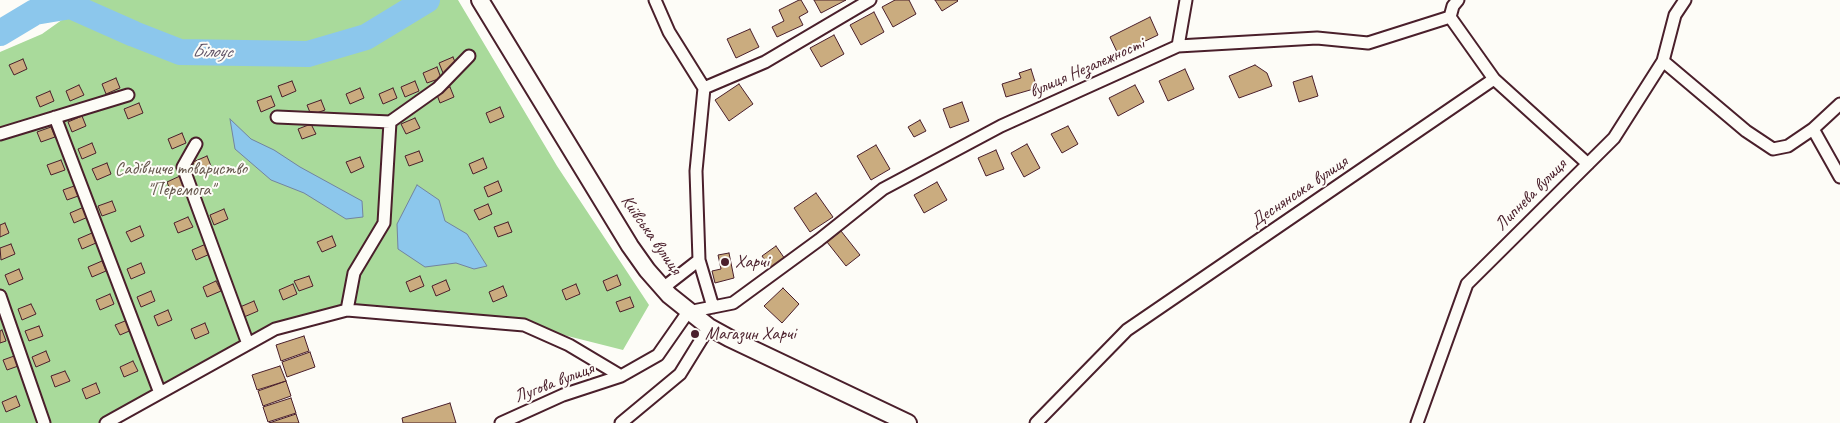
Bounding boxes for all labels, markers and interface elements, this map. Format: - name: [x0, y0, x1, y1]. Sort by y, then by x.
- street label: вулиця Незалежності: [1026, 33, 1148, 103]
- water label: Білоус: [192, 40, 232, 64]
- street label: Деснянська вулиця: [1246, 151, 1352, 233]
- street label: Липнева вулиця: [1490, 154, 1572, 236]
- park label: Садівниче товариство "Перемога": [115, 158, 247, 200]
- street label: Київська вулиця: [616, 191, 686, 279]
- place label: Харчі: [735, 251, 769, 273]
- marker: Харчі: [719, 256, 731, 268]
- place label: Магазин Харчі: [705, 323, 796, 345]
- marker: Магазин Харчі: [689, 328, 701, 340]
- street label: Лугова вулиця: [511, 358, 597, 408]

